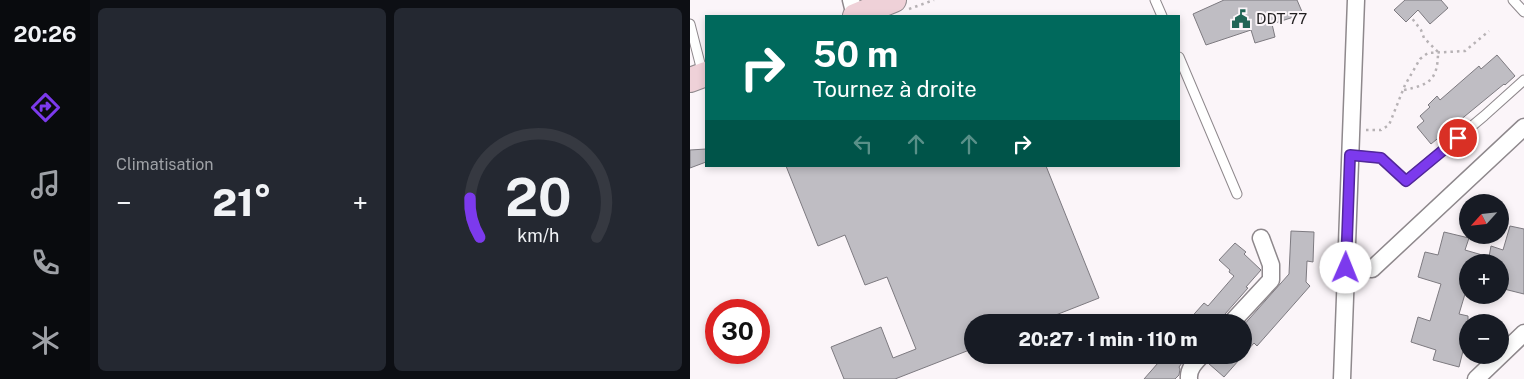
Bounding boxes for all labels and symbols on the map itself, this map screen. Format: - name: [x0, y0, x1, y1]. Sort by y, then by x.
- public building icon: DDT 77: [1230, 8, 1252, 30]
- place label: DDT 77: [1256, 10, 1307, 27]
- pin: [1437, 117, 1479, 159]
- north arrow: [1459, 194, 1509, 244]
- position arrow: [1319, 241, 1371, 293]
- speed limit sign: 30: [705, 299, 770, 364]

